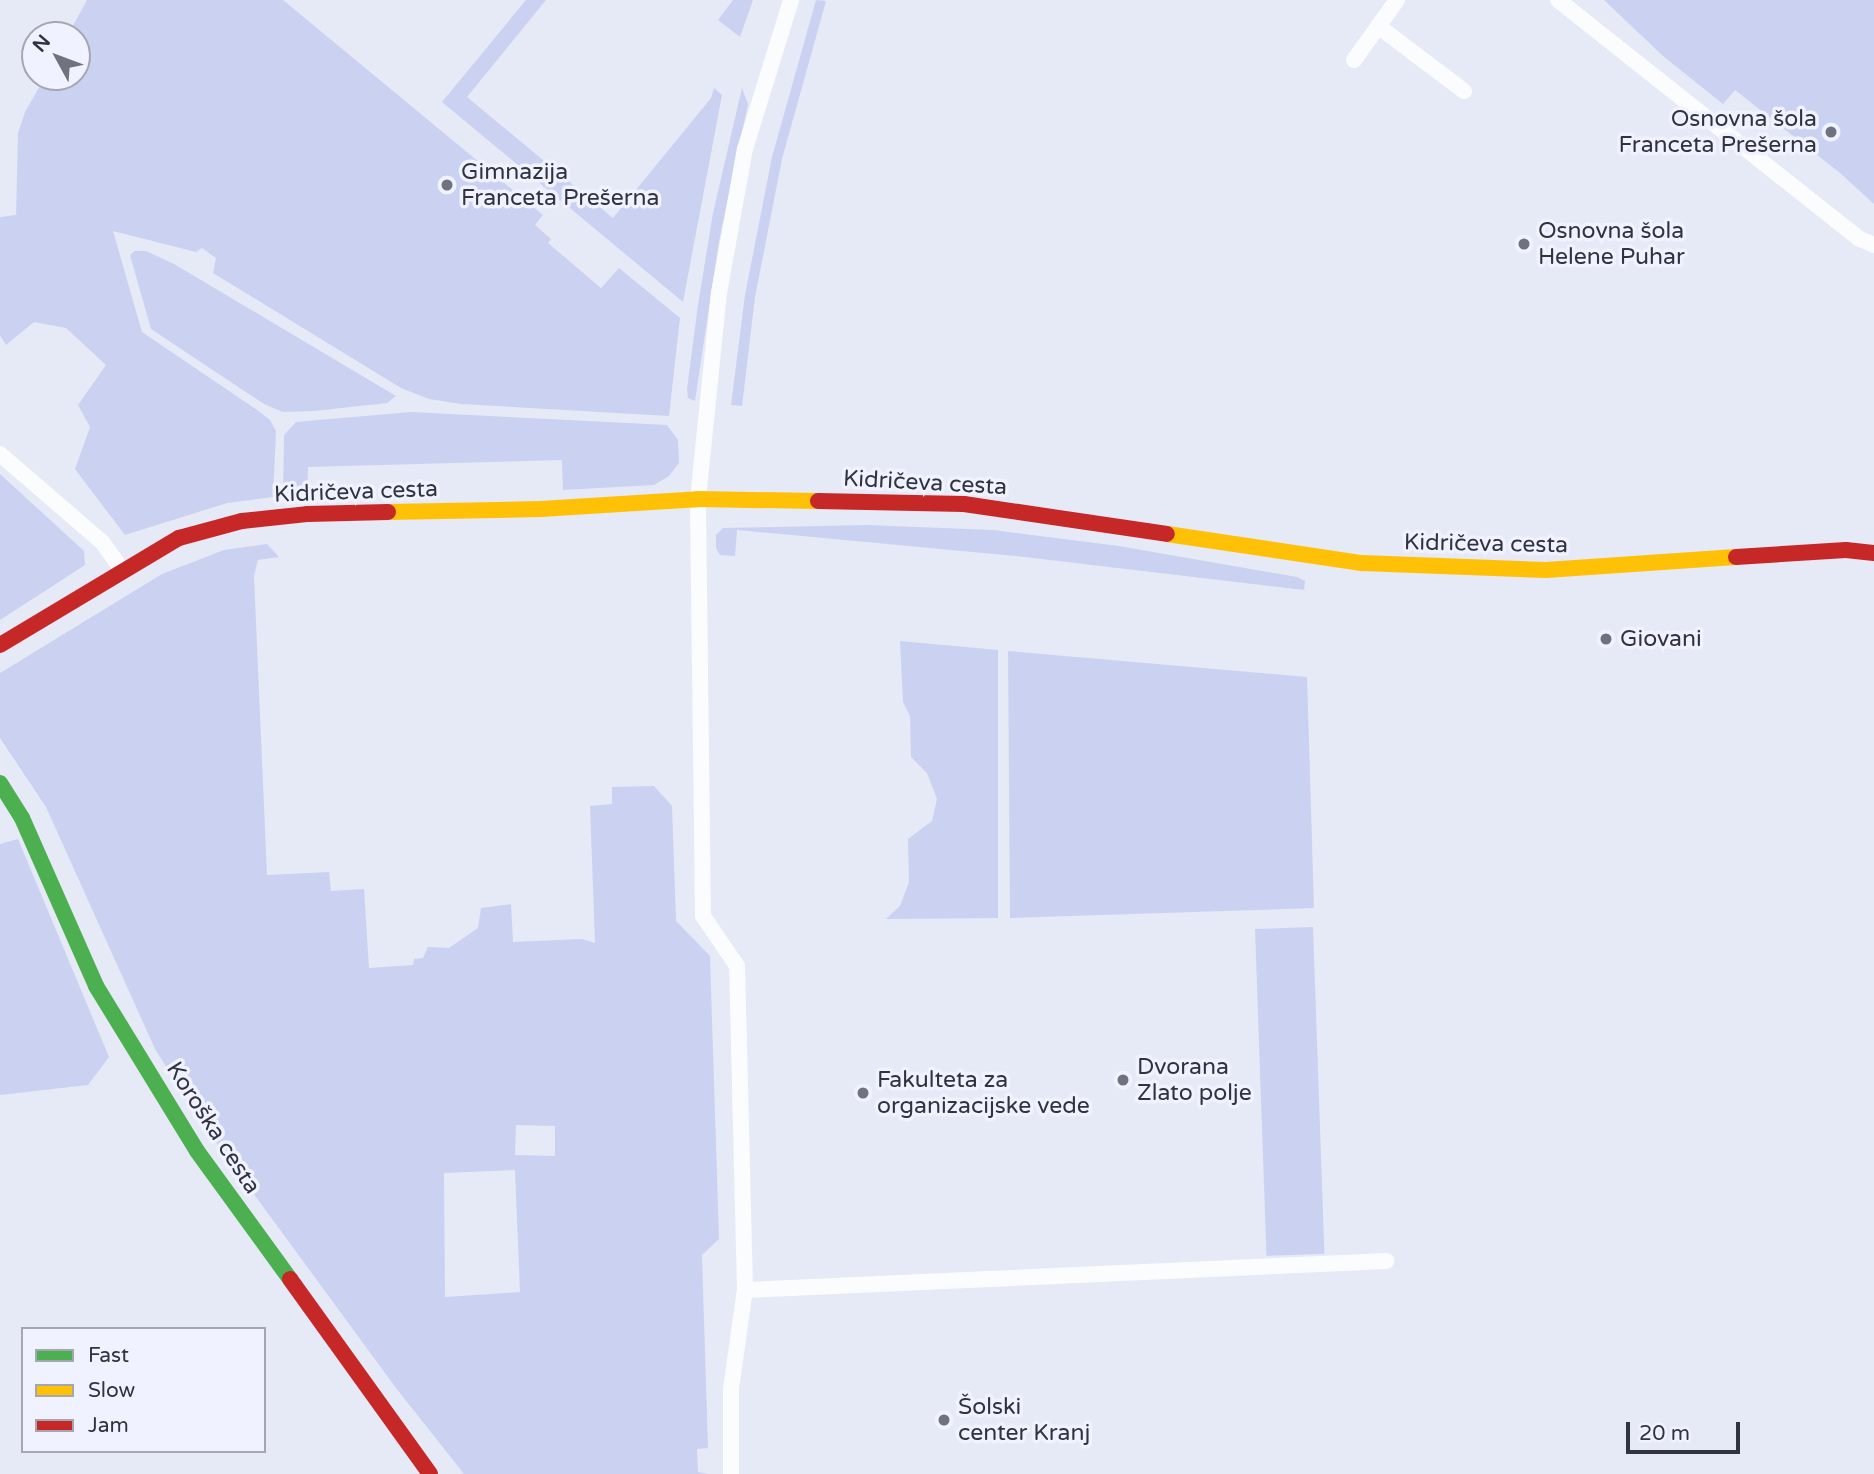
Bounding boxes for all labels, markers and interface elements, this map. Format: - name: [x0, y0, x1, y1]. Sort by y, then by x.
- north arrow: [21, 21, 91, 91]
- text: N: [28, 31, 55, 57]
- place label: Osnovna šola Franceta Prešerna: [1618, 105, 1817, 159]
- marker: Osnovna šola Franceta Prešerna: [1823, 124, 1839, 140]
- place label: Gimnazija Franceta Prešerna: [461, 158, 660, 212]
- marker: Gimnazija Franceta Prešerna: [439, 177, 455, 193]
- place label: Osnovna šola Helene Puhar: [1538, 217, 1685, 271]
- marker: Osnovna šola Helene Puhar: [1516, 236, 1532, 252]
- street label: Kidričeva cesta: [842, 465, 1008, 501]
- street label: Kidričeva cesta: [274, 475, 438, 509]
- street label: Kidričeva cesta: [1404, 529, 1568, 559]
- place label: Giovani: [1620, 625, 1702, 653]
- marker: Giovani: [1598, 631, 1614, 647]
- place label: Dvorana Zlato polje: [1137, 1053, 1252, 1107]
- street label: Koroška cesta: [160, 1057, 266, 1199]
- place label: Fakulteta za organizacijske vede: [877, 1066, 1090, 1120]
- marker: Dvorana Zlato polje: [1115, 1072, 1131, 1088]
- marker: Fakulteta za organizacijske vede: [855, 1085, 871, 1101]
- legend: [21, 1327, 266, 1453]
- text: Fast: [88, 1343, 129, 1368]
- text: Slow: [88, 1378, 135, 1403]
- place label: Šolski center Kranj: [958, 1393, 1090, 1447]
- scale bar: [1629, 1408, 1743, 1452]
- marker: Šolski center Kranj: [936, 1412, 952, 1428]
- text: Jam: [88, 1413, 129, 1438]
- text: 20 m: [1639, 1421, 1690, 1446]

